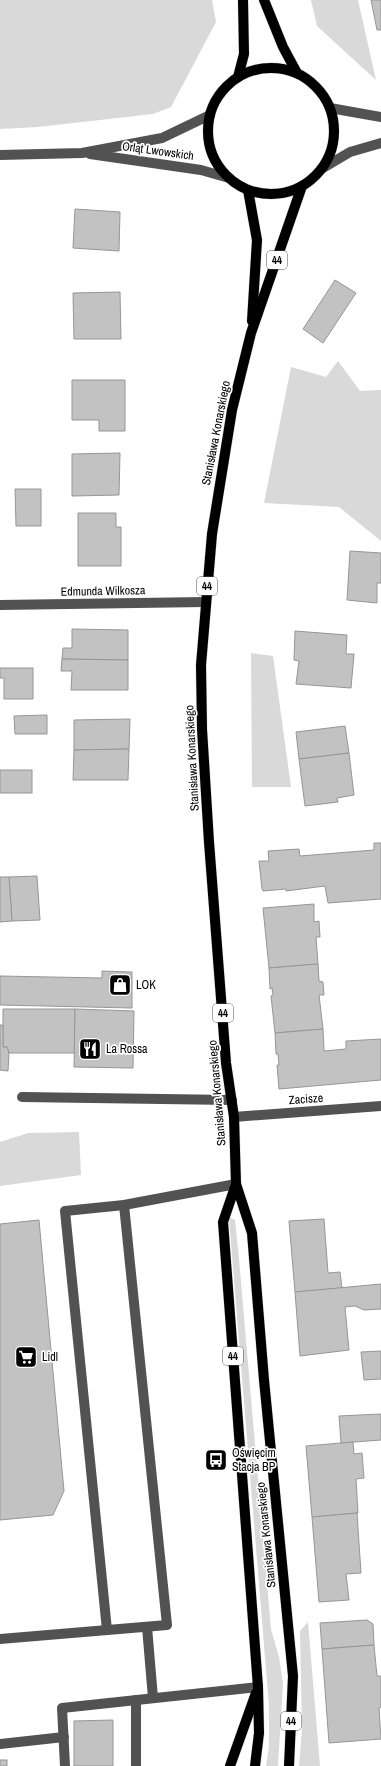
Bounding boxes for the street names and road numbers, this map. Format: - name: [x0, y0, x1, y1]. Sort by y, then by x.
- street label: Orląt Lwowskich: [121, 138, 195, 164]
- road number: 44: [267, 251, 287, 269]
- street label: Stanisława Konarskiego: [198, 379, 234, 487]
- road number: 44: [197, 577, 217, 595]
- street label: Edmunda Wilkosza: [60, 582, 146, 600]
- street label: Stanisława Konarskiego: [181, 705, 203, 811]
- road number: 44: [213, 1004, 233, 1022]
- street label: Stanisława Konarskiego: [204, 1039, 230, 1147]
- street label: Zacisze: [288, 1090, 324, 1108]
- road number: 44: [223, 1347, 243, 1365]
- street label: Stanisława Konarskiego: [252, 1481, 280, 1589]
- road number: 44: [281, 1712, 301, 1730]

